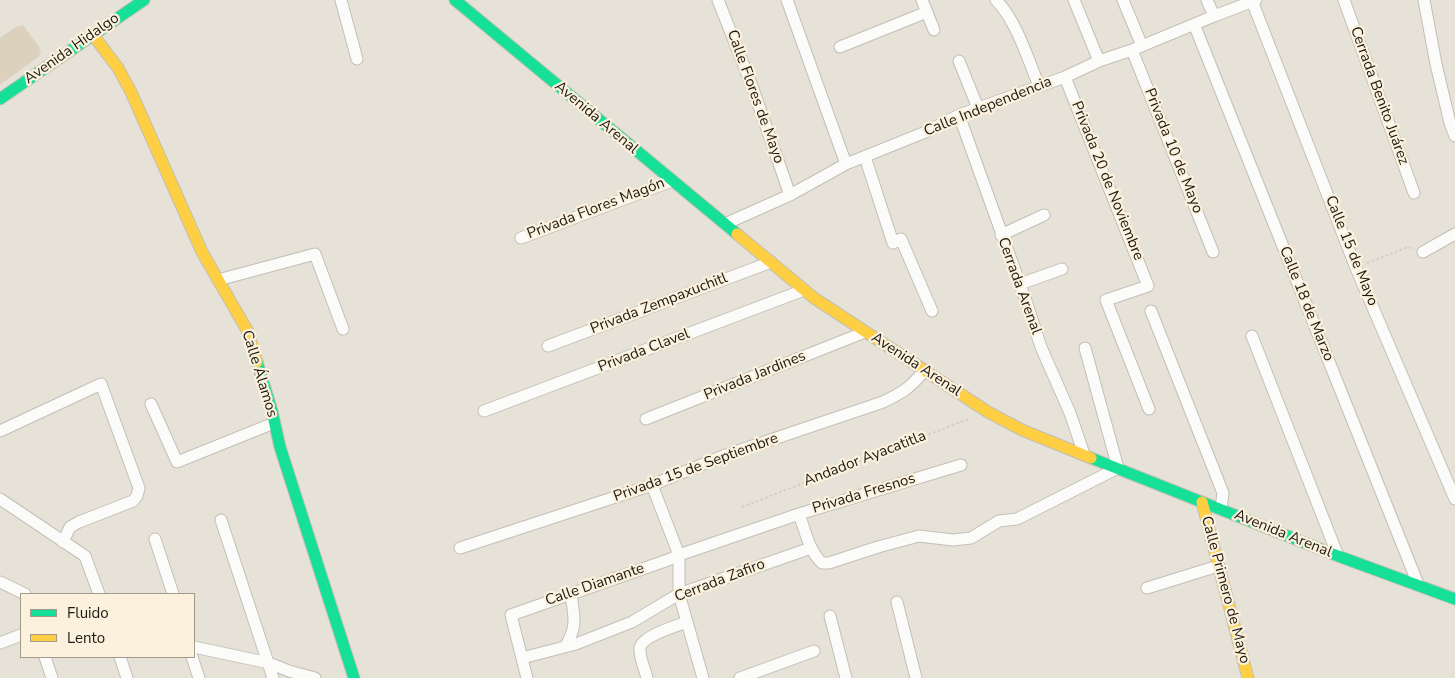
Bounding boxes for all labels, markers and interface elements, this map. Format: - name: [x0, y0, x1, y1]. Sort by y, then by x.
- street label: Avenida Hidalgo: [21, 10, 123, 88]
- street label: Cerrada Benito Juárez: [1346, 25, 1412, 167]
- street label: Calle Flores de Mayo: [722, 28, 788, 166]
- street label: Calle Independencia: [921, 73, 1055, 141]
- street label: Avenida Arenal: [550, 78, 642, 158]
- street label: Privada 10 de Mayo: [1140, 86, 1206, 216]
- street label: Privada 20 de Noviembre: [1067, 99, 1147, 263]
- street label: Privada Flores Magón: [525, 174, 667, 244]
- street label: Calle 15 de Mayo: [1321, 193, 1381, 309]
- street label: Cerrada Arenal: [993, 235, 1045, 337]
- street label: Calle 18 de Marzo: [1275, 244, 1337, 364]
- street label: Privada Zempaxuchitl: [588, 270, 730, 338]
- street label: Privada Clavel: [596, 325, 692, 377]
- street label: Calle Álamos: [237, 328, 281, 420]
- street label: Avenida Arenal: [868, 329, 964, 401]
- street label: Privada Jardines: [701, 347, 809, 405]
- street label: Andador Ayacatitla: [801, 427, 929, 491]
- street label: Privada 15 de Septiembre: [611, 430, 781, 506]
- street label: Privada Fresnos: [810, 470, 918, 518]
- street label: Avenida Arenal: [1232, 506, 1334, 562]
- street label: Calle Primero de Mayo: [1197, 514, 1253, 666]
- street label: Cerrada Zafiro: [672, 556, 768, 606]
- street label: Calle Diamante: [543, 560, 647, 610]
- legend: [20, 593, 195, 658]
- text: Fluido: [67, 603, 109, 623]
- text: Lento: [67, 628, 105, 648]

